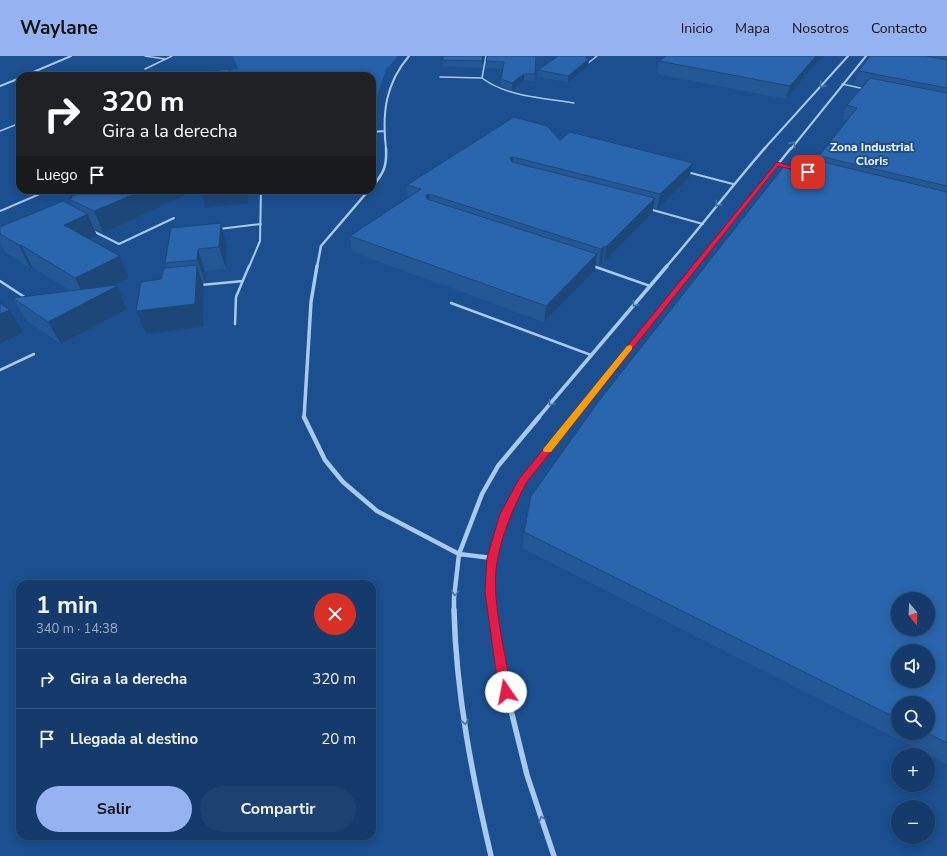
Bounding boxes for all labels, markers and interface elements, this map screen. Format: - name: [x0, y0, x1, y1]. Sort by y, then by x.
- text: Waylane: [20, 15, 98, 41]
- text: Inicio: [681, 19, 713, 38]
- text: Mapa: [735, 19, 770, 38]
- text: Nosotros: [792, 19, 849, 38]
- text: Contacto: [871, 19, 927, 38]
- one-way arrow: [820, 80, 827, 88]
- text: 320 m: [102, 83, 185, 121]
- icon: right: [36, 88, 88, 140]
- text: Gira a la derecha: [102, 119, 238, 143]
- district label: Zona Industrial Cloris: [830, 139, 914, 169]
- one-way arrow: [788, 142, 795, 149]
- pin: [791, 155, 825, 189]
- icon: arrive: [797, 161, 819, 183]
- icon: arrive: [86, 164, 108, 186]
- text: Luego: [36, 165, 78, 185]
- one-way arrow: [716, 199, 723, 206]
- one-way arrow: [633, 299, 640, 307]
- one-way arrow: [548, 398, 555, 406]
- text: 1 min: [36, 589, 98, 621]
- one-way arrow: [451, 590, 460, 596]
- north arrow: [891, 592, 935, 636]
- map controls: [891, 592, 935, 844]
- button: close: [314, 593, 356, 635]
- text: 340 m · 14:38: [36, 620, 118, 638]
- button: sound: [891, 644, 935, 688]
- icon: right: [36, 668, 58, 690]
- text: Gira a la derecha: [70, 669, 187, 689]
- text: 320 m: [312, 669, 356, 689]
- position arrow: [485, 671, 527, 713]
- button: search: [891, 696, 935, 740]
- one-way arrow: [460, 719, 469, 725]
- icon: arrive: [36, 728, 58, 750]
- text: Llegada al destino: [70, 729, 198, 749]
- text: 20 m: [321, 729, 356, 749]
- button: +: [891, 748, 935, 792]
- button: Salir: [36, 786, 192, 832]
- button: Compartir: [200, 786, 356, 832]
- button: −: [891, 800, 935, 844]
- one-way arrow: [538, 816, 546, 823]

